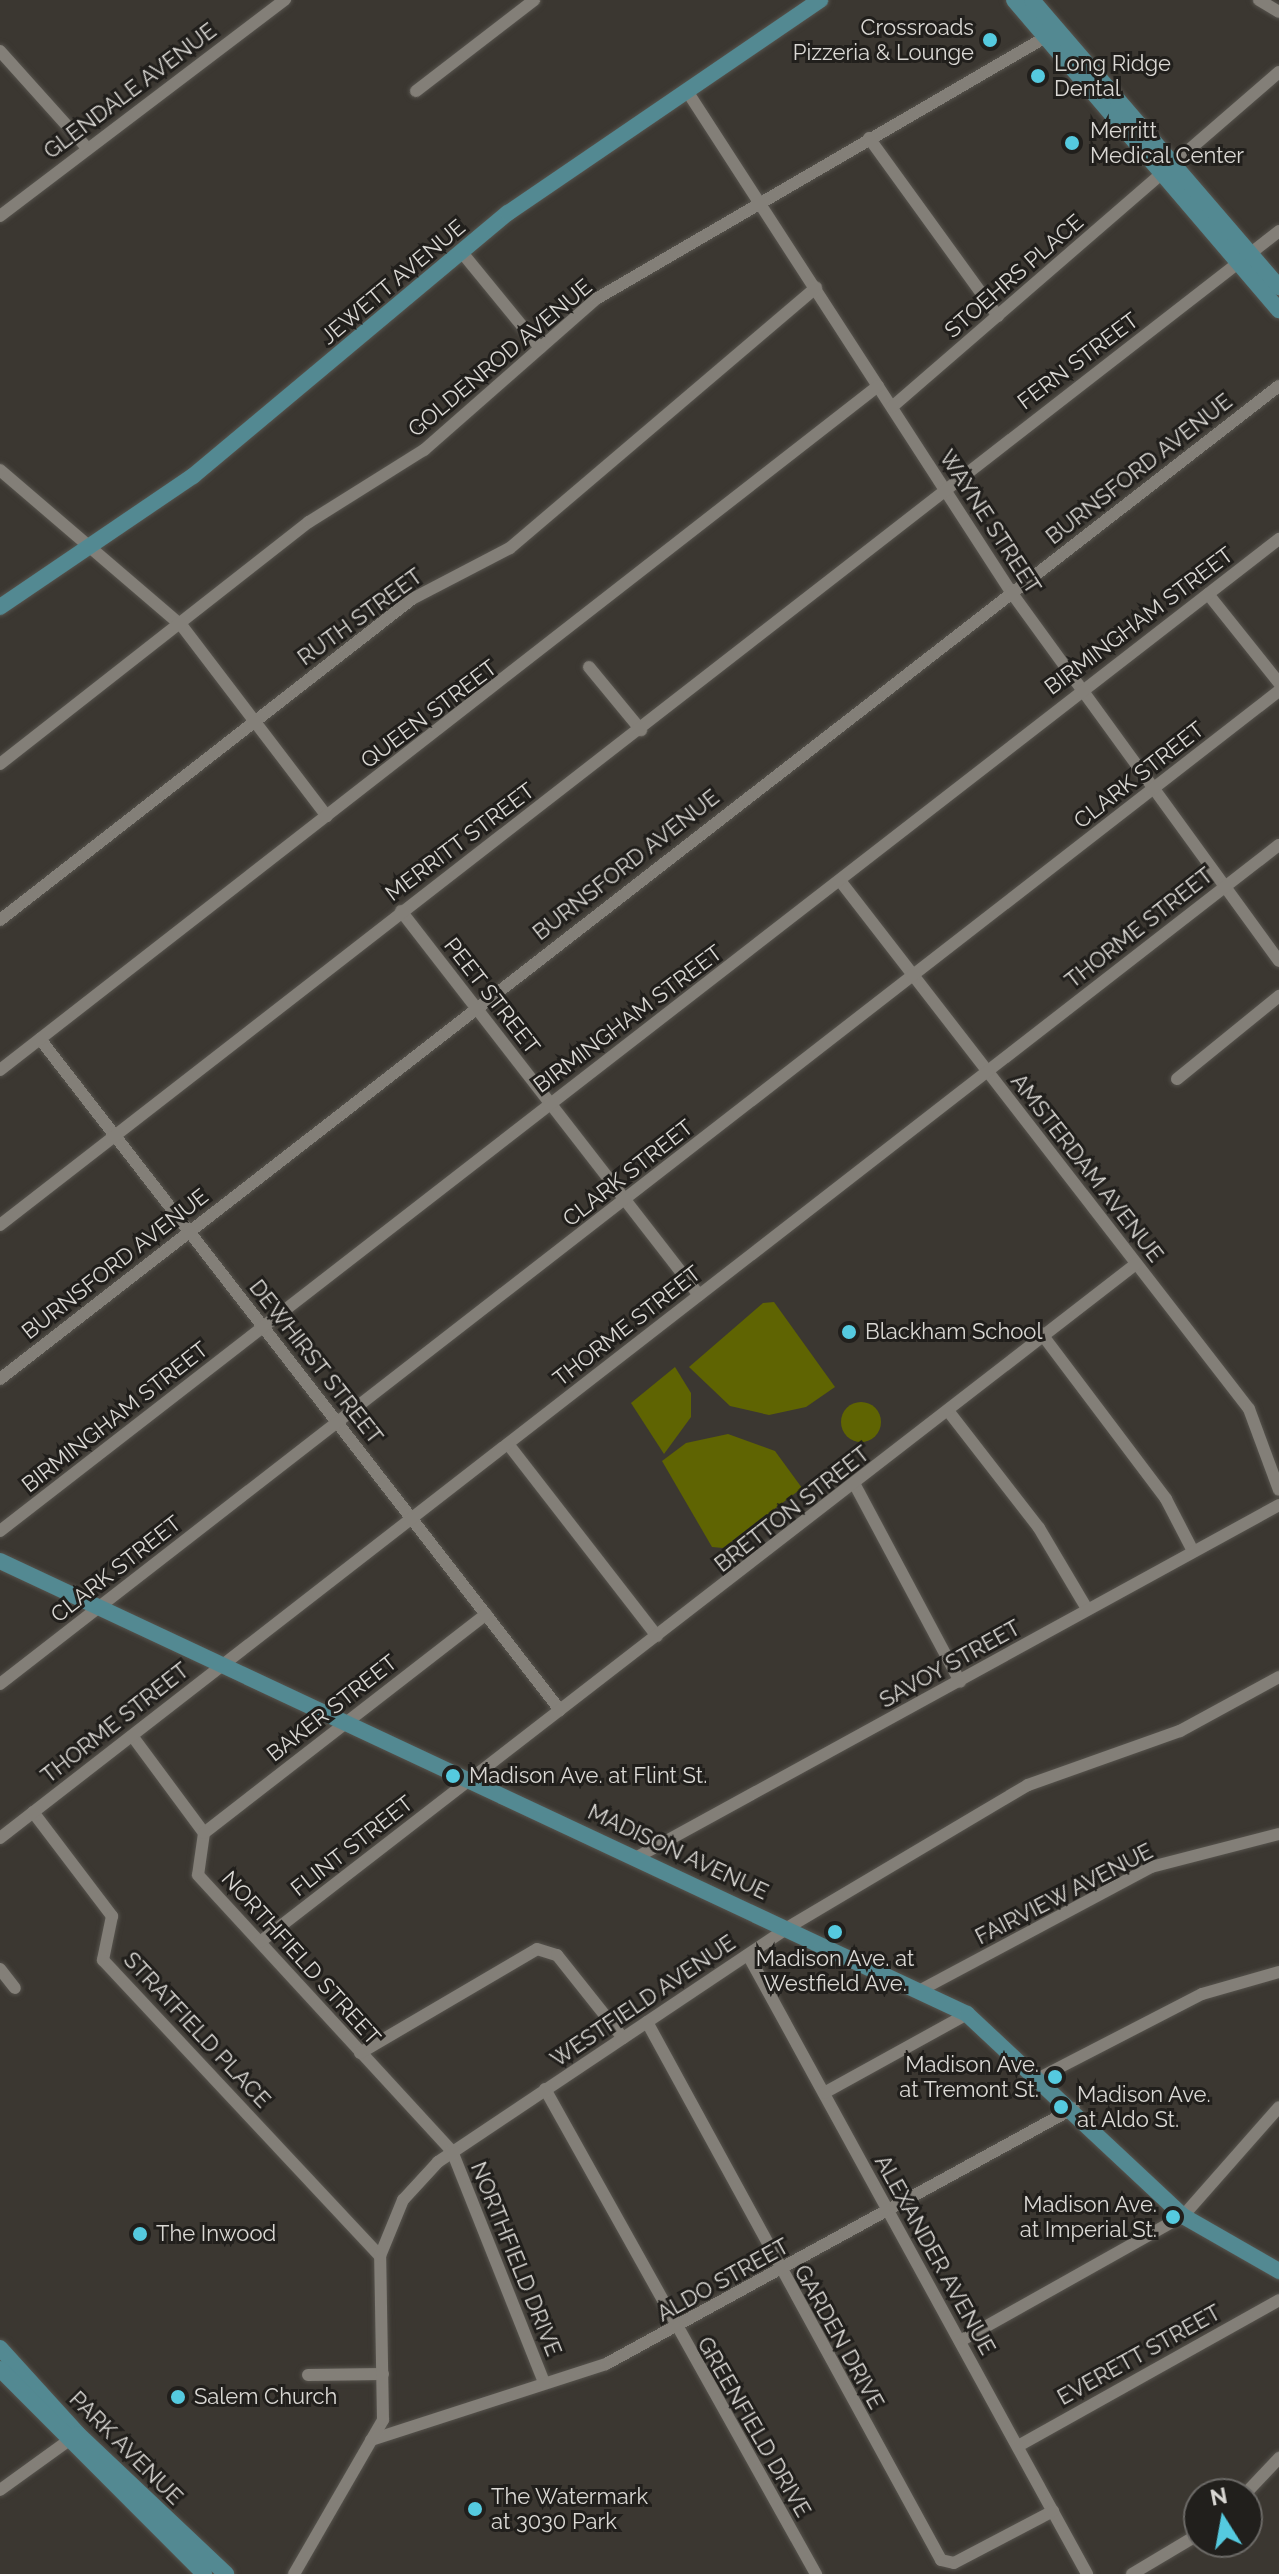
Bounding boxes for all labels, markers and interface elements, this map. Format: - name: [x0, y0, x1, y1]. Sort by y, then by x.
- place label: Crossroads Pizzeria & Lounge: [793, 14, 974, 66]
- street label: GLENDALE AVENUE: [38, 17, 222, 165]
- marker: Crossroads Pizzeria & Lounge: [981, 31, 999, 49]
- place label: Long Ridge Dental: [1054, 50, 1171, 102]
- marker: Long Ridge Dental: [1029, 67, 1047, 85]
- place label: Merritt Medical Center: [1090, 117, 1245, 168]
- marker: Merritt Medical Center: [1061, 132, 1083, 154]
- street label: STOEHRS PLACE: [939, 209, 1089, 343]
- street label: JEWETT AVENUE: [315, 213, 471, 351]
- street label: GOLDENROD AVENUE: [403, 273, 597, 443]
- street label: FERN STREET: [1012, 307, 1144, 415]
- street label: BURNSFORD AVENUE: [1040, 388, 1238, 550]
- street label: WAYNE STREET: [934, 445, 1046, 599]
- street label: BIRMINGHAM STREET: [1039, 541, 1239, 701]
- street label: RUTH STREET: [293, 563, 427, 671]
- street label: QUEEN STREET: [356, 654, 502, 774]
- street label: CLARK STREET: [1069, 716, 1209, 834]
- street label: MERRITT STREET: [380, 777, 540, 907]
- street label: BURNSFORD AVENUE: [527, 784, 725, 946]
- street label: THORME STREET: [1060, 862, 1218, 994]
- street label: PEET STREET: [438, 932, 546, 1060]
- street label: BIRMINGHAM STREET: [528, 939, 728, 1099]
- street label: AMSTERDAM AVENUE: [1005, 1068, 1169, 1268]
- street label: CLARK STREET: [558, 1114, 698, 1232]
- street label: BURNSFORD AVENUE: [16, 1183, 214, 1345]
- street label: THORME STREET: [548, 1260, 706, 1392]
- street label: DEWHIRST STREET: [243, 1274, 389, 1450]
- place label: Blackham School: [865, 1319, 1042, 1345]
- marker: Blackham School: [840, 1323, 858, 1341]
- street label: BIRMINGHAM STREET: [17, 1336, 213, 1498]
- street label: BRETTON STREET: [709, 1440, 875, 1578]
- street label: CLARK STREET: [46, 1510, 186, 1628]
- street label: SAVOY STREET: [875, 1614, 1025, 1714]
- street label: BAKER STREET: [262, 1649, 402, 1767]
- street label: THORME STREET: [36, 1657, 194, 1789]
- place label: Madison Ave. at Flint St.: [469, 1763, 708, 1789]
- marker: Madison Ave. at Flint St.: [444, 1767, 462, 1785]
- street label: FLINT STREET: [285, 1790, 419, 1902]
- street label: MADISON AVENUE: [583, 1798, 773, 1906]
- street label: FAIRVIEW AVENUE: [970, 1837, 1158, 1951]
- street label: NORTHFIELD STREET: [216, 1866, 386, 2050]
- marker: Madison Ave. at Westfield Ave.: [826, 1923, 844, 1941]
- street label: WESTFIELD AVENUE: [545, 1929, 741, 2073]
- place label: Madison Ave. at Westfield Ave.: [755, 1945, 915, 1996]
- street label: STRATFIELD PLACE: [118, 1947, 276, 2113]
- place label: Madison Ave. at Tremont St.: [899, 2051, 1039, 2102]
- marker: Madison Ave. at Tremont St.: [1046, 2068, 1064, 2086]
- place label: Madison Ave. at Aldo St.: [1077, 2081, 1211, 2132]
- marker: Madison Ave. at Aldo St.: [1052, 2098, 1070, 2116]
- street label: ALEXANDER AVENUE: [869, 2150, 1001, 2360]
- street label: NORTHFIELD DRIVE: [465, 2158, 567, 2360]
- place label: Madison Ave. at Imperial St.: [1019, 2191, 1157, 2242]
- marker: Madison Ave. at Imperial St.: [1164, 2208, 1182, 2226]
- place label: The Inwood: [156, 2221, 276, 2247]
- marker: The Inwood: [131, 2225, 149, 2243]
- street label: ALDO STREET: [652, 2233, 794, 2327]
- street label: GARDEN DRIVE: [789, 2260, 889, 2414]
- street label: EVERETT STREET: [1052, 2299, 1226, 2411]
- street label: GREENFIELD DRIVE: [692, 2332, 816, 2522]
- place label: Salem Church: [194, 2384, 337, 2410]
- street label: PARK AVENUE: [63, 2385, 189, 2511]
- marker: Salem Church: [169, 2388, 187, 2406]
- north arrow: [1183, 2478, 1263, 2558]
- text: N: [1208, 2482, 1230, 2511]
- place label: The Watermark at 3030 Park: [491, 2483, 649, 2534]
- marker: The Watermark at 3030 Park: [466, 2500, 484, 2518]

